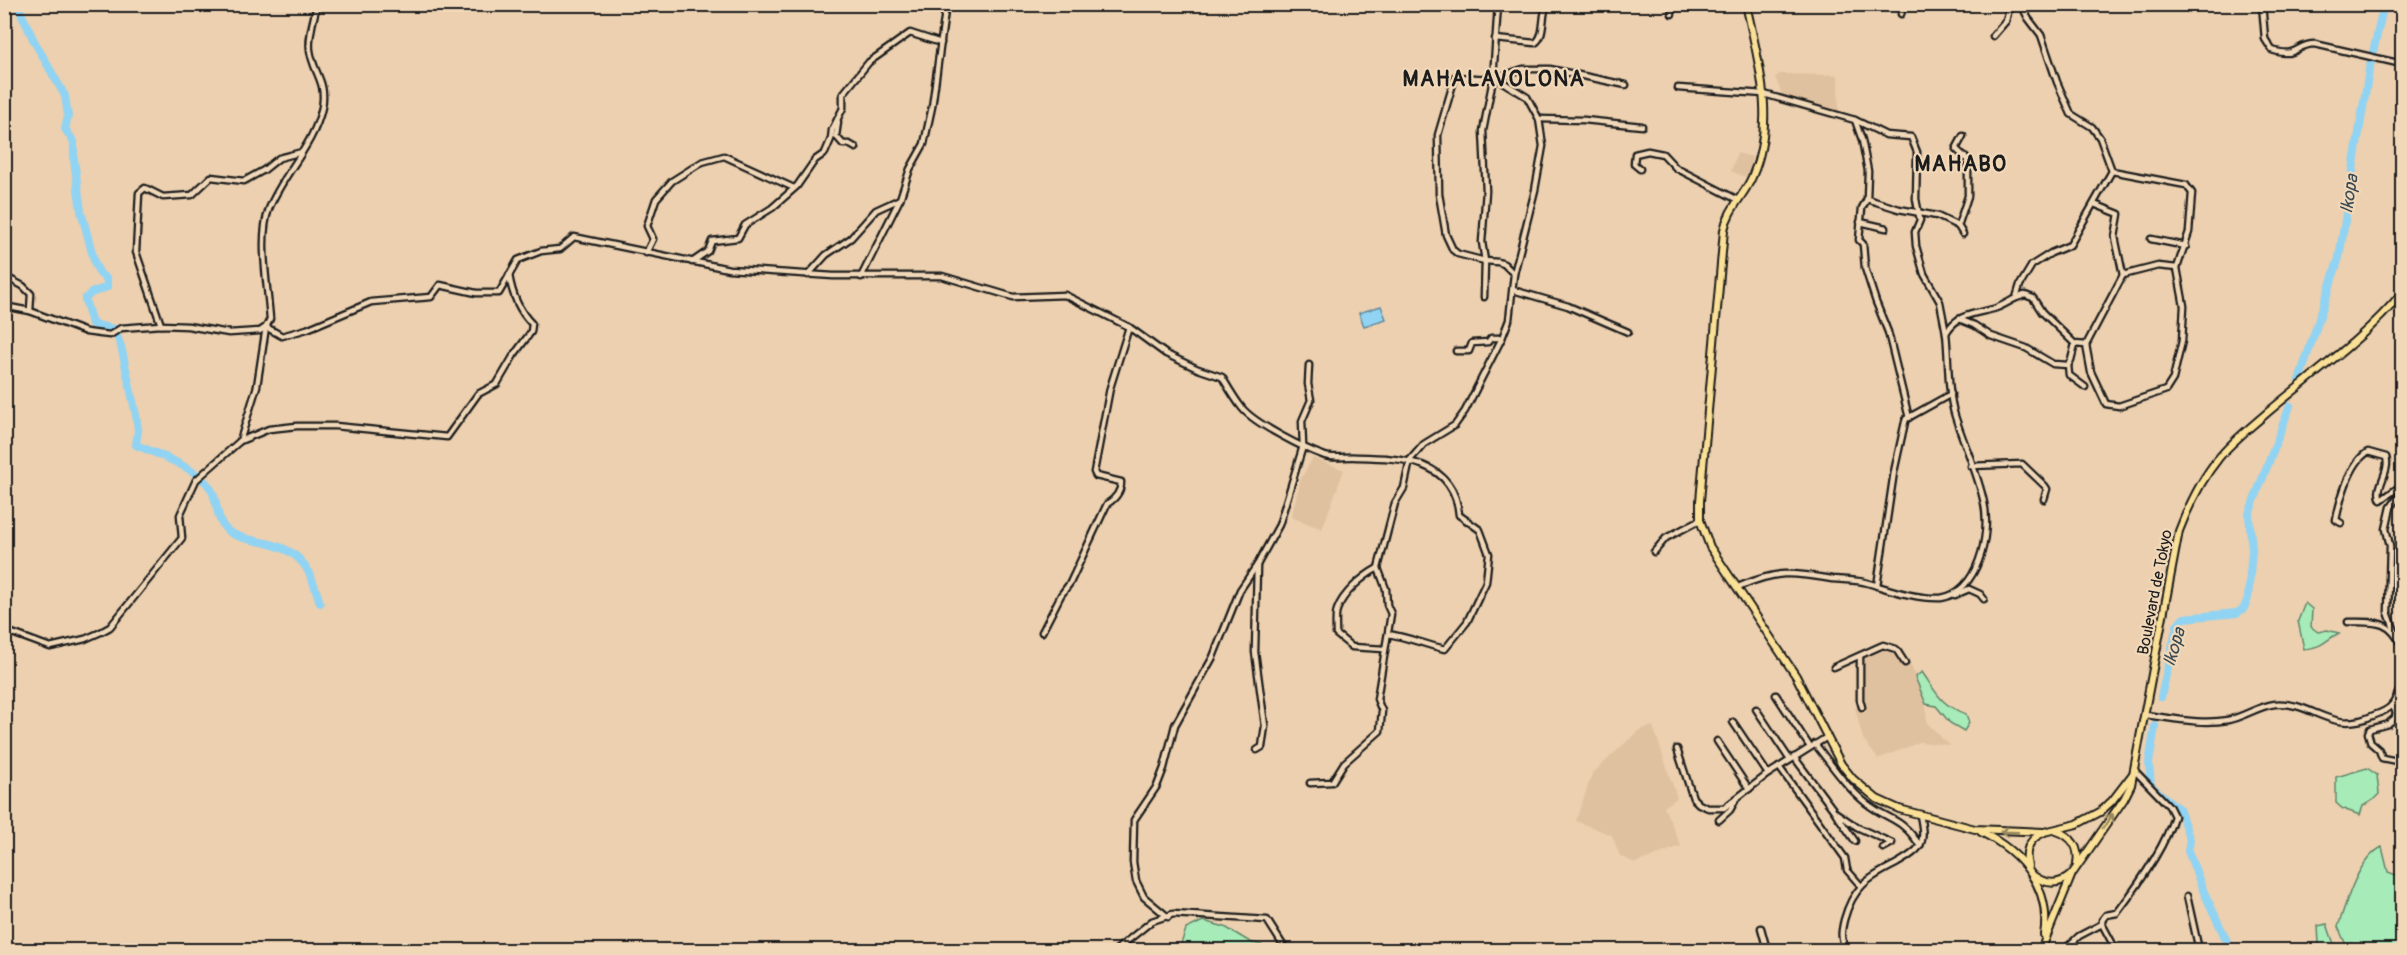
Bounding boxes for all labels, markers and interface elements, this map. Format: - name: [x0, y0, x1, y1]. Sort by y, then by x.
- district label: MAHALAVOLONA: [1403, 65, 1585, 93]
- district label: MAHABO: [1914, 150, 2008, 178]
- water label: Ikopa: [2335, 171, 2364, 215]
- street label: Boulevard de Tokyo: [2133, 528, 2177, 656]
- water label: Ikopa: [2158, 623, 2192, 669]
- one-way arrow: [2102, 814, 2114, 830]
- one-way arrow: [2000, 826, 2020, 837]

